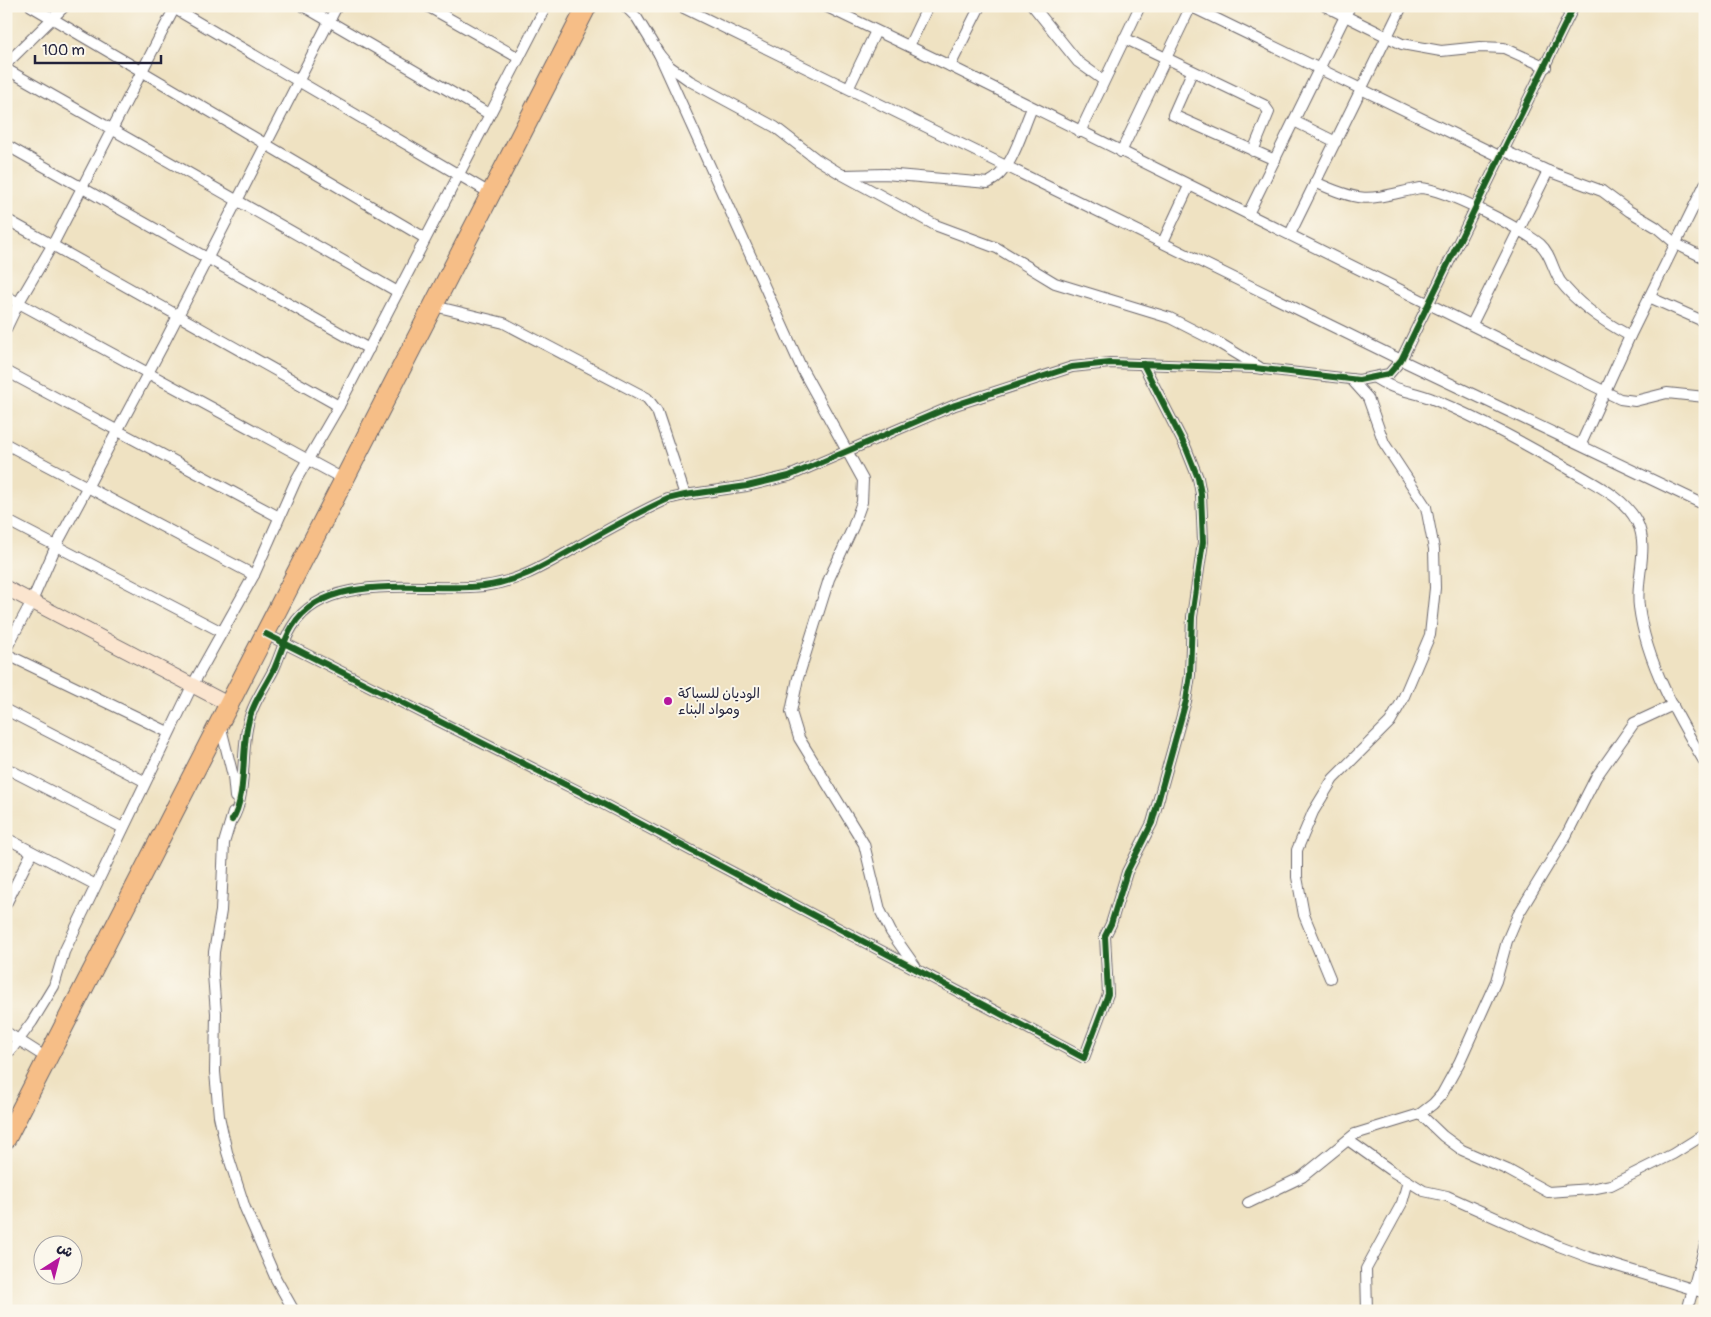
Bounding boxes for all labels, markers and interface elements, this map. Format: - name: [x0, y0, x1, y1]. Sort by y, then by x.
- scale bar: [35, 32, 161, 64]
- text: 100 m: [42, 41, 85, 60]
- place label: الوديان للسباكة ومواد البناء: [678, 685, 760, 719]
- marker: الوديان للسباكة ومواد البناء: [662, 695, 674, 707]
- north arrow: [32, 1234, 82, 1284]
- text: ش: [54, 1238, 77, 1261]

